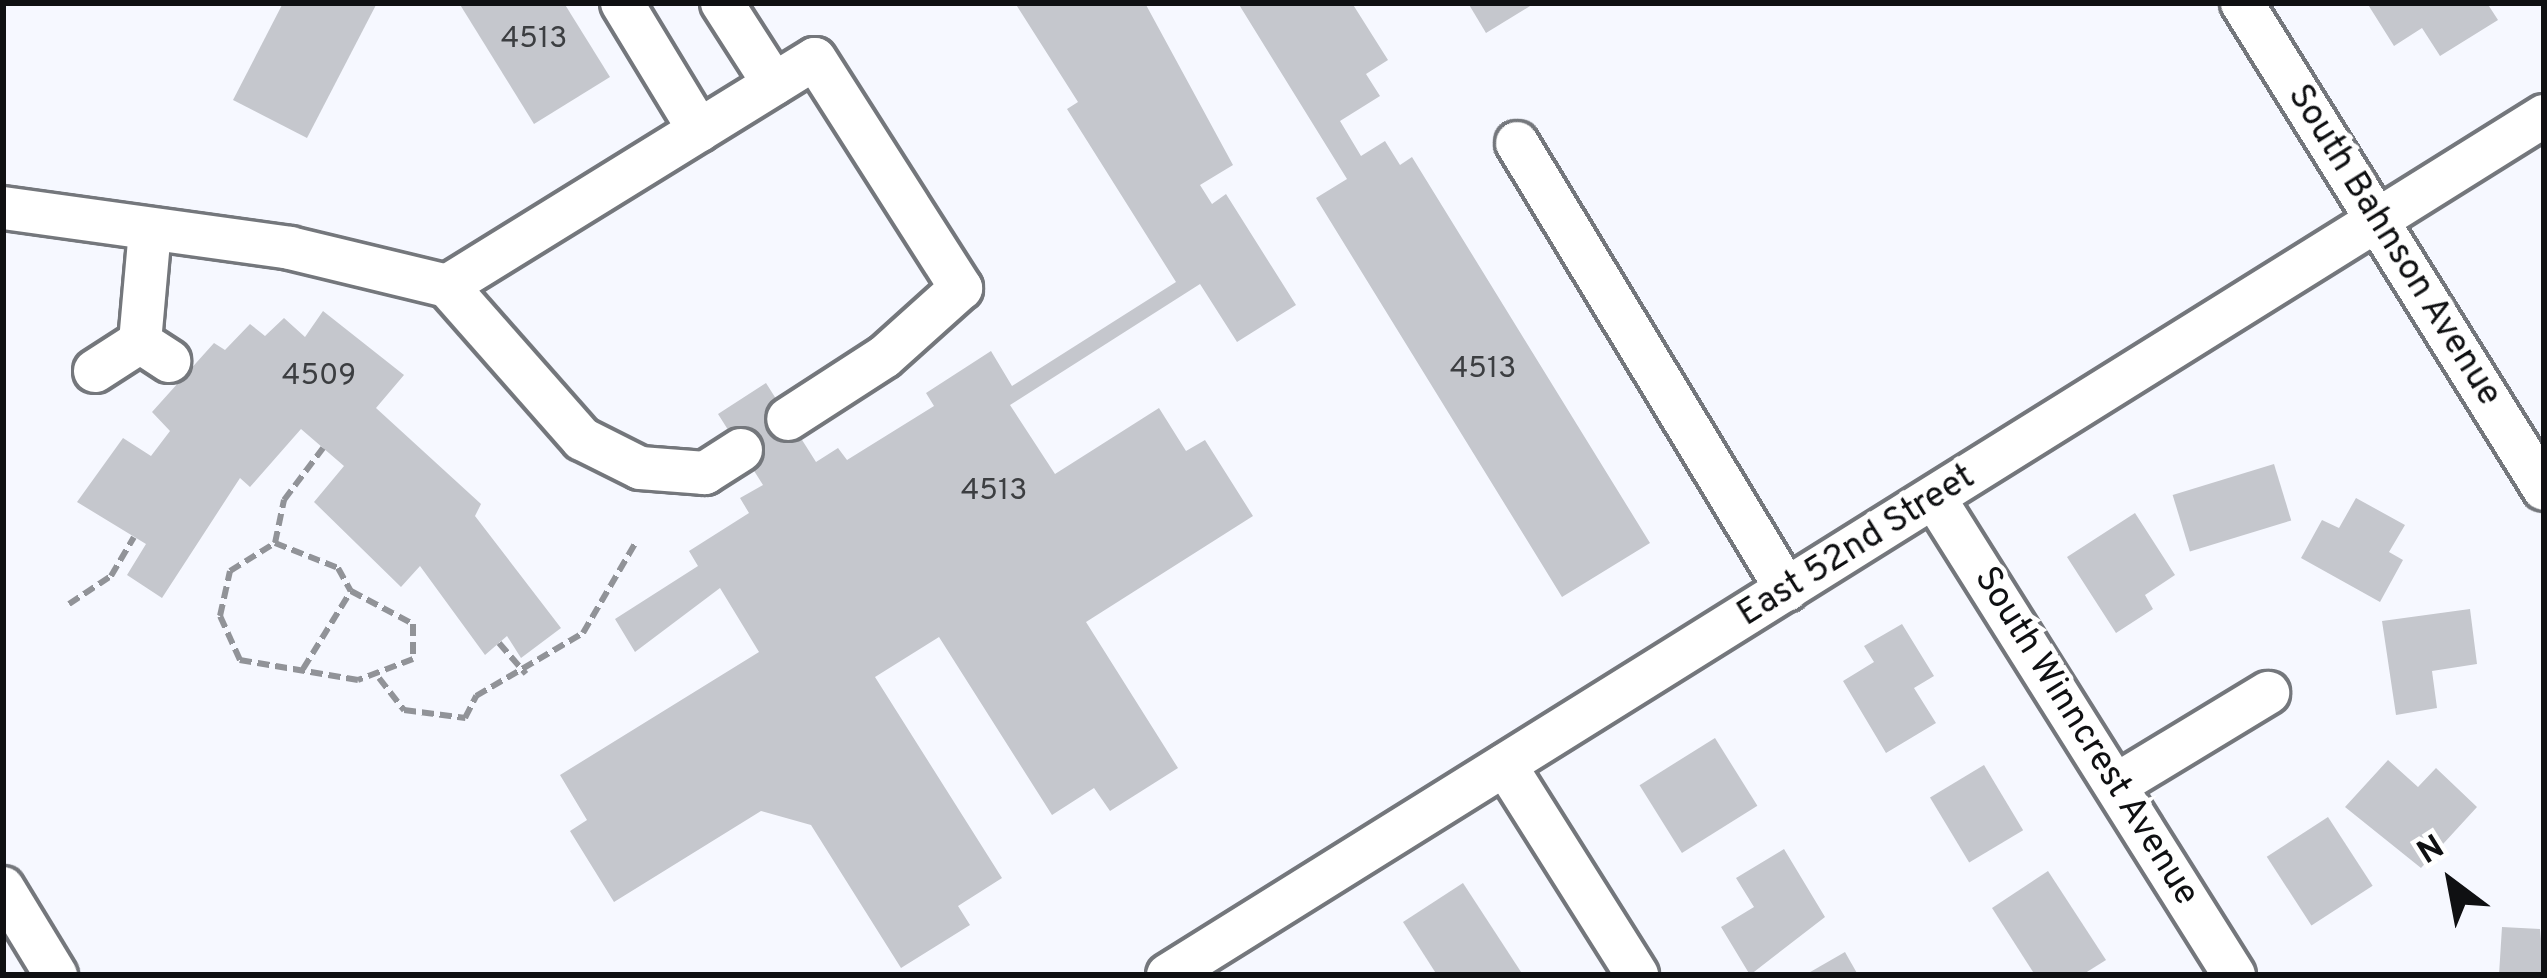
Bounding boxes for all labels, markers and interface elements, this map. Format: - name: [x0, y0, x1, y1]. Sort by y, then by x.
- house number: 4513: [501, 22, 567, 58]
- street label: South Bahnson Avenue: [2276, 77, 2510, 415]
- house number: 4513: [1450, 352, 1516, 388]
- house number: 4509: [282, 359, 356, 395]
- street label: East 52nd Street: [1730, 457, 1984, 637]
- house number: 4513: [961, 474, 1027, 510]
- street label: South Winncrest Avenue: [1963, 559, 2207, 915]
- north arrow: [2391, 822, 2511, 942]
- text: N: [2411, 827, 2453, 876]

